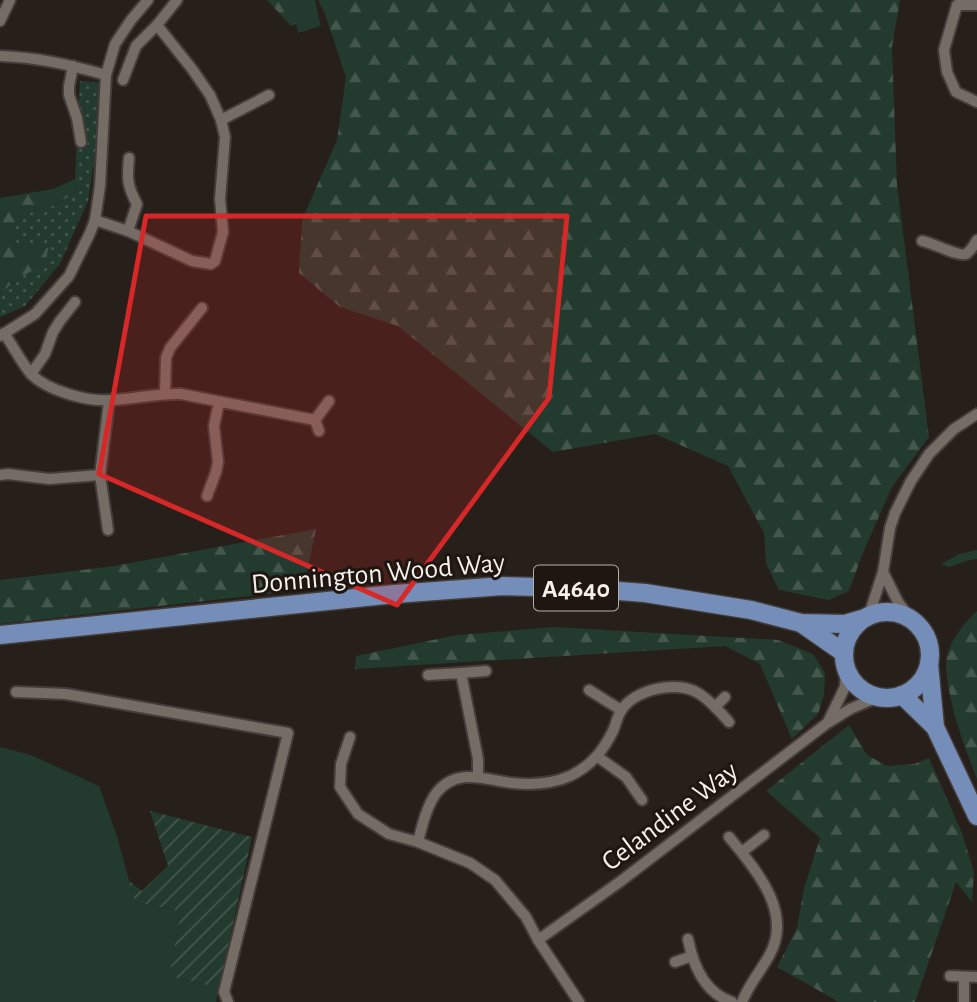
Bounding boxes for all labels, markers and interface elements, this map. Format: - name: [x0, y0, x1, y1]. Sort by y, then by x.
- street label: Donnington Wood Way: [250, 549, 506, 599]
- road number: A4640: [534, 566, 618, 610]
- street label: Celandine Way: [597, 757, 743, 877]

